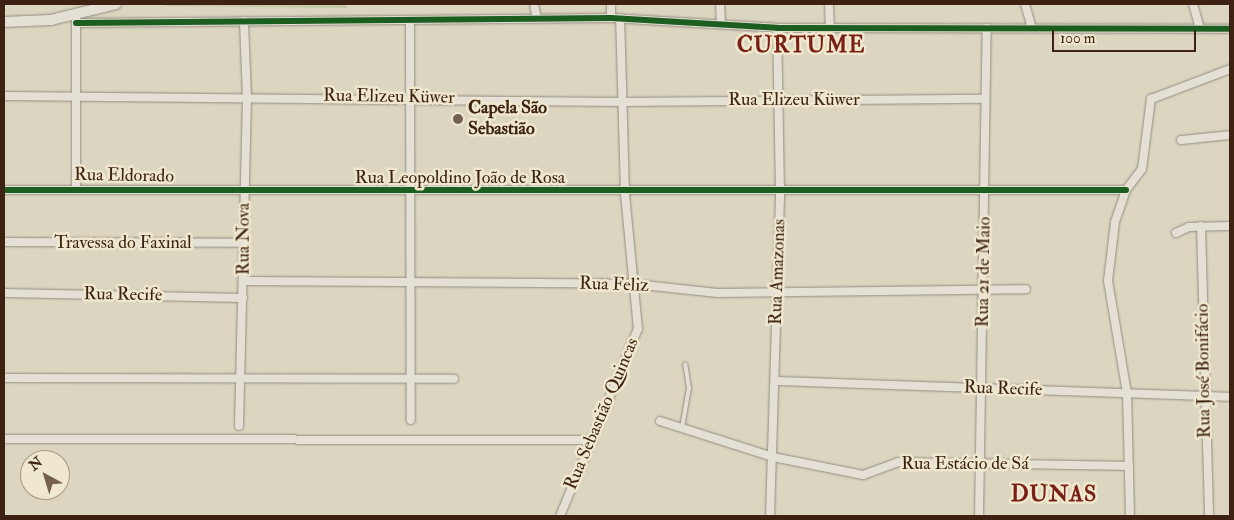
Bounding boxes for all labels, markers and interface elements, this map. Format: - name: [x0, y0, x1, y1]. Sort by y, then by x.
- scale bar: [1054, 20, 1198, 52]
- text: 100 m: [1060, 29, 1095, 48]
- district label: CURTUME: [736, 33, 866, 59]
- street label: Rua Elizeu Küwer: [323, 85, 455, 109]
- street label: Rua Elizeu Küwer: [728, 89, 860, 111]
- place label: Capela São Sebastião: [468, 98, 547, 140]
- marker: Capela São Sebastião: [452, 113, 464, 125]
- street label: Rua Eldorado: [74, 164, 174, 188]
- street label: Rua Leopoldino João de Rosa: [355, 167, 565, 189]
- street label: Rua Nova: [233, 203, 255, 275]
- street label: Rua 21 de Maio: [972, 216, 996, 328]
- street label: Rua Amazonas: [765, 219, 791, 325]
- street label: Travessa do Faxinal: [54, 232, 192, 254]
- street label: Rua Feliz: [579, 273, 649, 297]
- street label: Rua Recife: [83, 284, 163, 306]
- street label: Rua José Bonifácio: [1192, 303, 1216, 439]
- street label: Rua Sebastião Quincas: [560, 335, 644, 493]
- street label: Rua Recife: [963, 377, 1043, 401]
- north arrow: [20, 450, 70, 500]
- text: N: [26, 453, 46, 474]
- street label: Rua Estácio de Sá: [901, 453, 1029, 475]
- district label: DUNAS: [1010, 482, 1098, 508]

